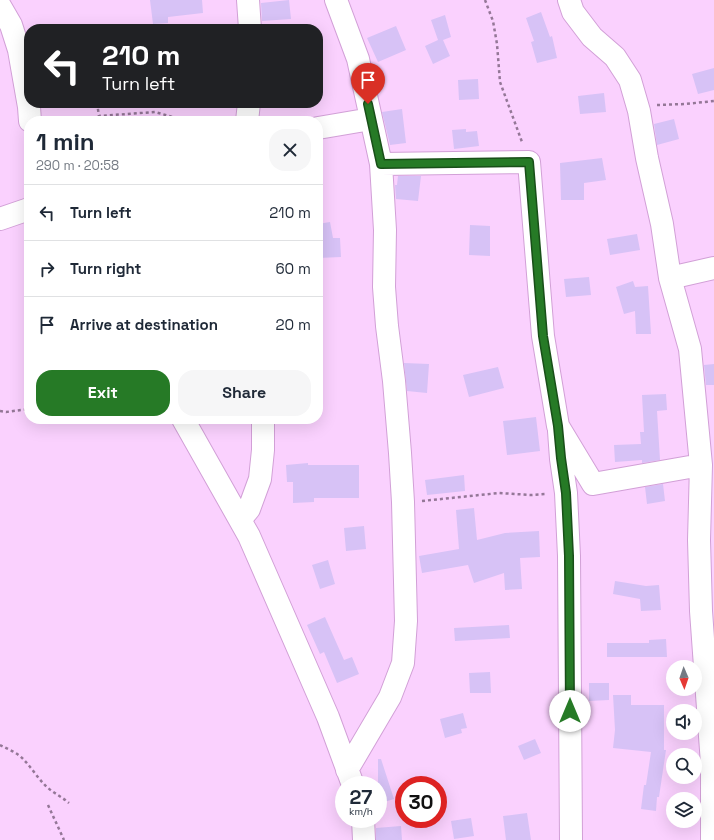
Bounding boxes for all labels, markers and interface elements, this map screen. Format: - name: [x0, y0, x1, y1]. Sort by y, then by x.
- text: 210 m: [102, 37, 180, 73]
- icon: left: [36, 40, 88, 92]
- pin: [351, 63, 385, 104]
- icon: arrive: [357, 69, 379, 91]
- text: Turn left: [102, 72, 175, 95]
- text: 1 min: [36, 126, 95, 157]
- button: close: [269, 129, 311, 171]
- text: 290 m · 20:58: [36, 157, 119, 174]
- icon: left: [36, 202, 58, 224]
- text: Turn left: [70, 203, 132, 222]
- text: 210 m: [269, 203, 311, 222]
- icon: right: [36, 258, 58, 280]
- text: Turn right: [70, 259, 141, 278]
- text: 60 m: [275, 259, 311, 278]
- icon: arrive: [36, 314, 58, 336]
- text: Arrive at destination: [70, 315, 218, 334]
- text: 20 m: [276, 315, 311, 334]
- button: Exit: [36, 370, 170, 416]
- button: Share: [178, 370, 311, 416]
- north arrow: [666, 660, 702, 696]
- map controls: [666, 660, 702, 828]
- position arrow: [549, 690, 591, 732]
- button: sound: [666, 704, 702, 740]
- button: search: [666, 748, 702, 784]
- speed limit sign: 30: [395, 776, 447, 828]
- text: 27: [350, 784, 372, 810]
- button: layers: [666, 792, 702, 828]
- text: km/h: [349, 805, 373, 818]

